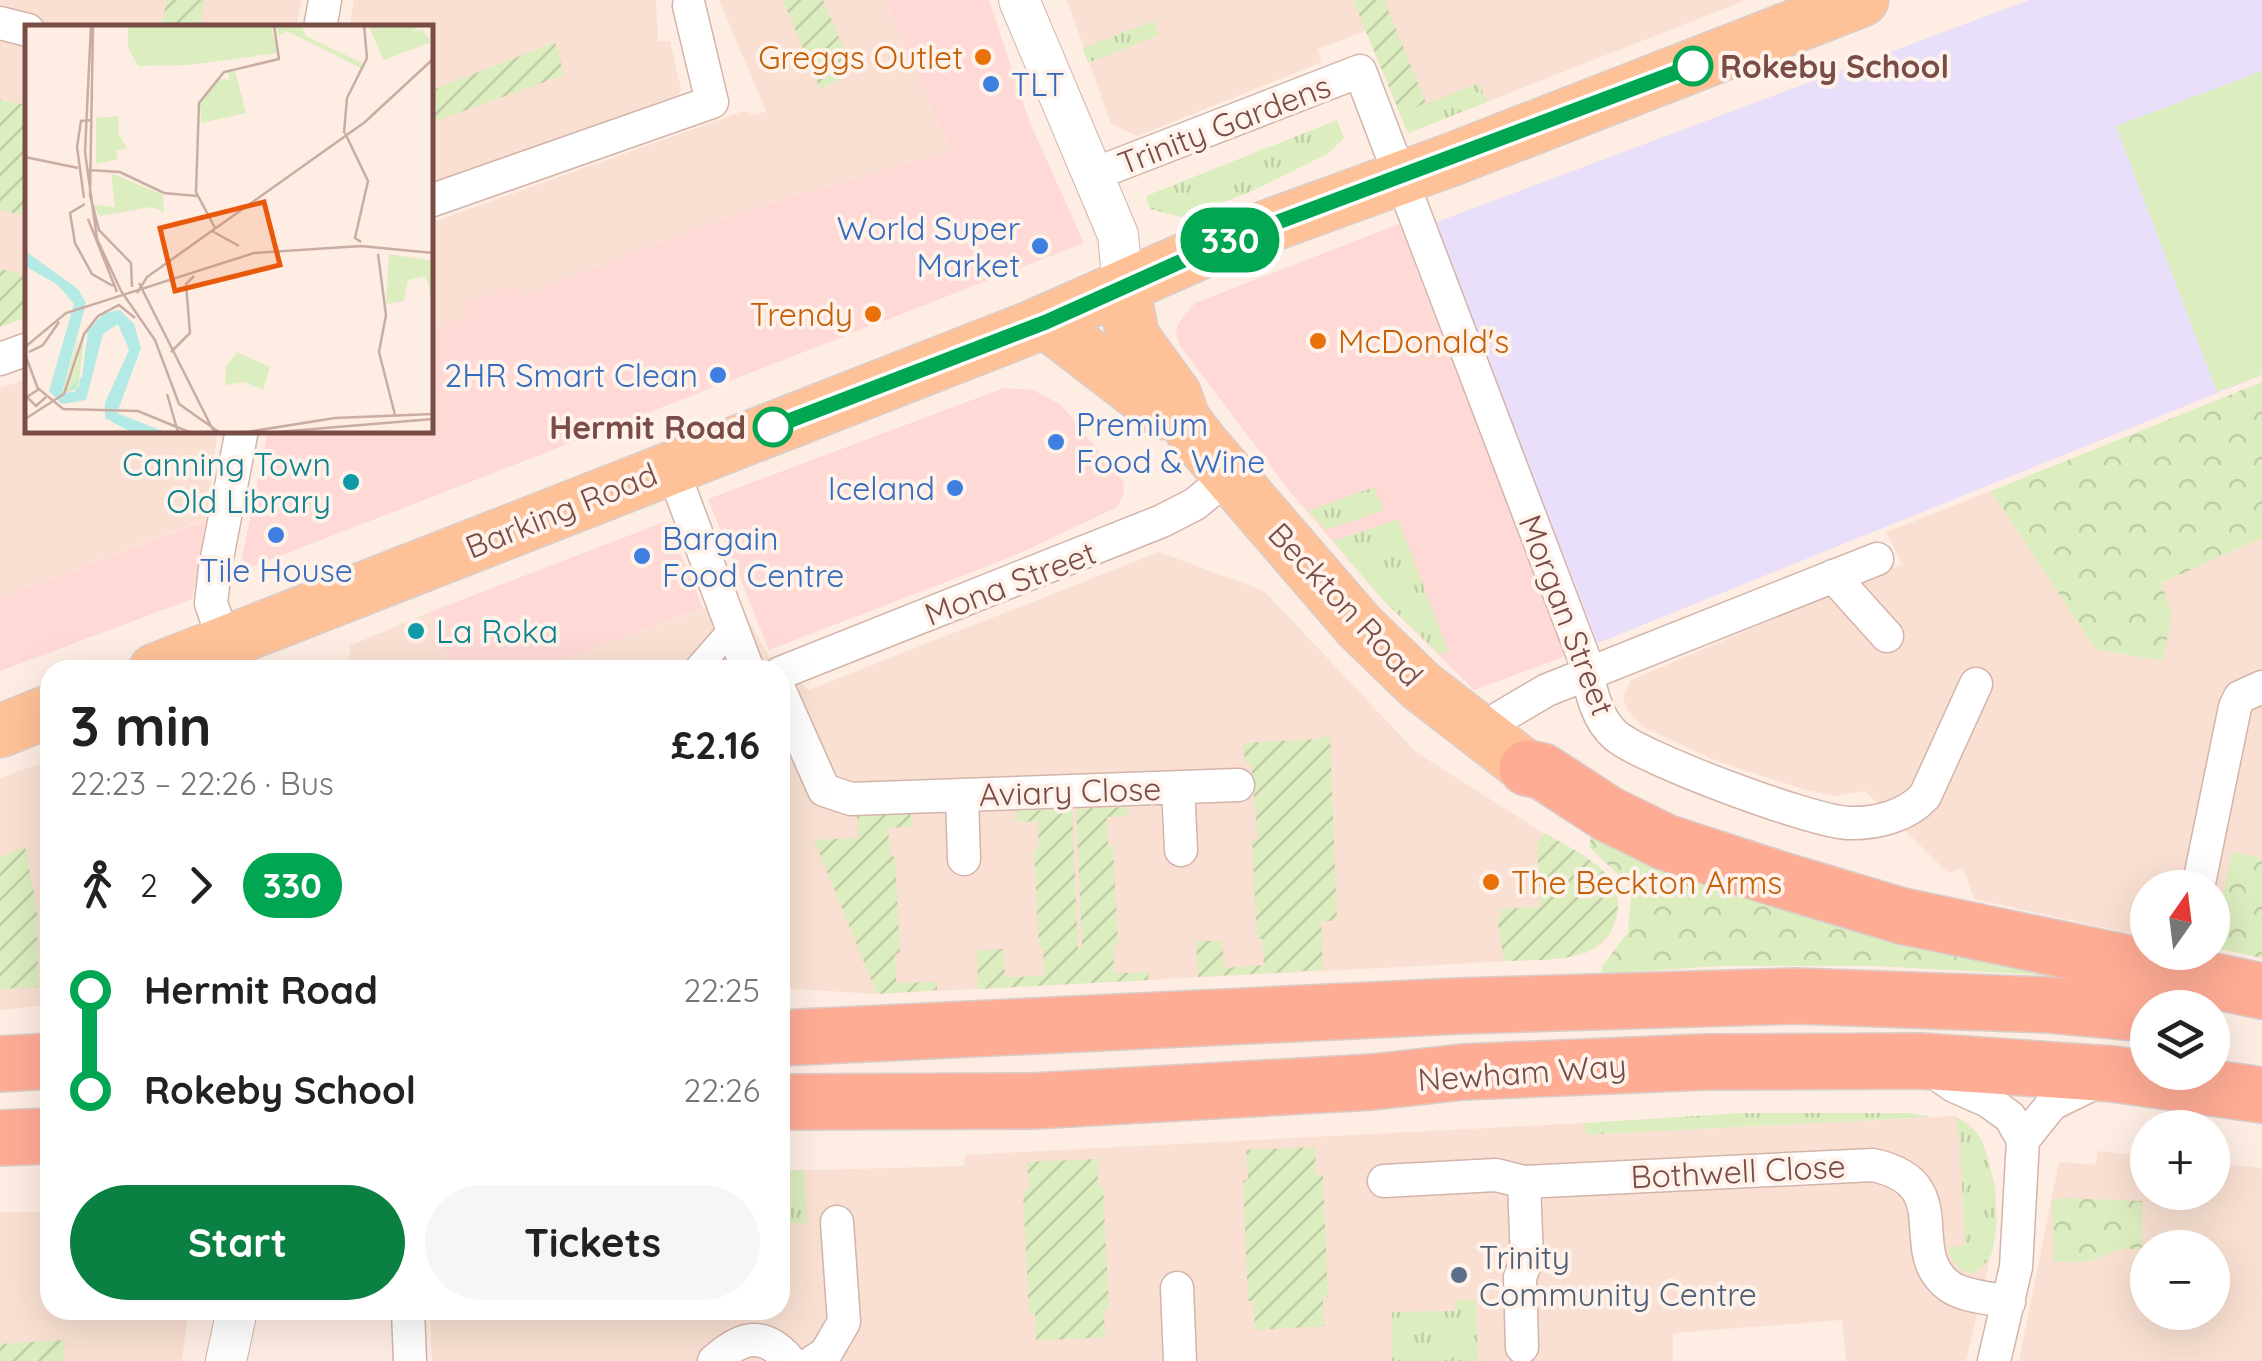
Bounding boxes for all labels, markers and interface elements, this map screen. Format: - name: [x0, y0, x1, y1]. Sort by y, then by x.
- inset map: [25, 25, 432, 432]
- place label: Greggs Outlet: [758, 37, 963, 77]
- marker: Greggs Outlet: [972, 46, 994, 68]
- place label: Rokeby School: [1720, 46, 1949, 86]
- marker: Rokeby School: [1674, 47, 1712, 85]
- place label: TLT: [1011, 64, 1065, 104]
- street label: Trinity Gardens: [1112, 65, 1336, 183]
- marker: TLT: [980, 73, 1002, 95]
- place label: World Super Market: [837, 208, 1020, 285]
- line badge: 330: [1172, 208, 1288, 272]
- text: 330: [1200, 218, 1260, 262]
- marker: World Super Market: [1029, 235, 1051, 257]
- place label: Trendy: [750, 294, 853, 334]
- marker: Trendy: [862, 303, 884, 325]
- place label: McDonald's: [1338, 321, 1509, 361]
- marker: McDonald's: [1307, 330, 1329, 352]
- place label: 2HR Smart Clean: [445, 355, 698, 395]
- marker: 2HR Smart Clean: [707, 364, 729, 386]
- place label: Premium Food & Wine: [1076, 404, 1265, 481]
- place label: Hermit Road: [549, 407, 746, 447]
- marker: Hermit Road: [754, 408, 792, 446]
- marker: Premium Food & Wine: [1045, 431, 1067, 453]
- place label: Canning Town Old Library: [122, 444, 331, 521]
- street label: Barking Road: [459, 453, 663, 567]
- place label: Iceland: [828, 468, 935, 508]
- marker: Canning Town Old Library: [340, 471, 362, 493]
- marker: Iceland: [944, 477, 966, 499]
- street label: Morgan Street: [1510, 509, 1624, 721]
- street label: Beckton Road: [1260, 514, 1432, 694]
- place label: Bargain Food Centre: [662, 518, 844, 595]
- marker: Tile House: [265, 524, 287, 546]
- street label: Mona Street: [919, 532, 1101, 634]
- marker: Bargain Food Centre: [631, 545, 653, 567]
- place label: Tile House: [199, 550, 353, 590]
- place label: La Roka: [436, 611, 558, 651]
- marker: La Roka: [405, 620, 427, 642]
- text: 3 min: [70, 691, 211, 760]
- text: £2.16: [671, 721, 760, 769]
- text: 22:23 – 22:26 · Bus: [70, 763, 334, 803]
- street label: Aviary Close: [978, 768, 1162, 814]
- icon: walk: [70, 858, 125, 913]
- icon: forward: [173, 858, 228, 913]
- place label: The Beckton Arms: [1511, 862, 1782, 902]
- text: 330: [263, 863, 322, 907]
- text: 2: [140, 865, 158, 905]
- north arrow: [2130, 870, 2230, 970]
- map controls: [2130, 870, 2230, 1330]
- marker: The Beckton Arms: [1480, 871, 1502, 893]
- text: Hermit Road: [144, 966, 378, 1014]
- text: 22:25: [683, 970, 760, 1010]
- button: layers: [2130, 990, 2230, 1090]
- street label: Newham Way: [1416, 1045, 1628, 1099]
- text: Rokeby School: [144, 1066, 416, 1114]
- text: 22:26: [684, 1070, 760, 1110]
- button: +: [2130, 1110, 2230, 1210]
- street label: Bothwell Close: [1630, 1145, 1846, 1197]
- button: Start: [70, 1185, 405, 1300]
- button: Tickets: [425, 1185, 760, 1300]
- button: −: [2130, 1230, 2230, 1330]
- place label: Trinity Community Centre: [1479, 1237, 1757, 1314]
- marker: Trinity Community Centre: [1448, 1264, 1470, 1286]

